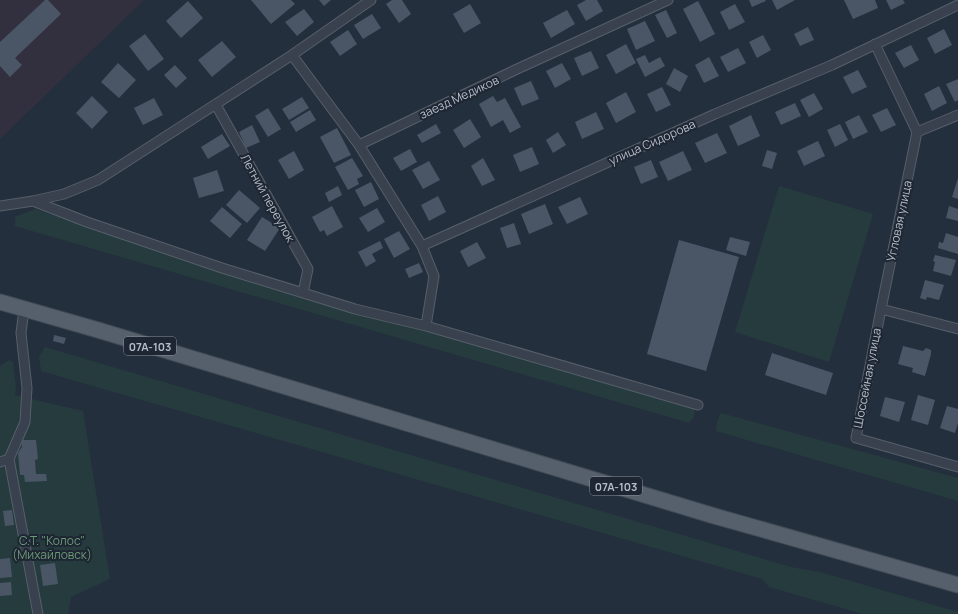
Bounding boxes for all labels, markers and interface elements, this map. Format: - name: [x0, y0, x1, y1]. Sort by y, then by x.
- street label: заезд Медиков: [417, 71, 502, 123]
- street label: улица Сидорова: [606, 115, 698, 169]
- street label: Летний переулок: [237, 151, 300, 246]
- street label: Угловая улица: [882, 179, 916, 263]
- street label: Шоссейная улица: [849, 326, 885, 430]
- road number: 07А-103: [124, 337, 176, 355]
- road number: 07А-103: [590, 477, 642, 495]
- park label: С.Т. "Колос" (Михайловск): [12, 532, 92, 563]

